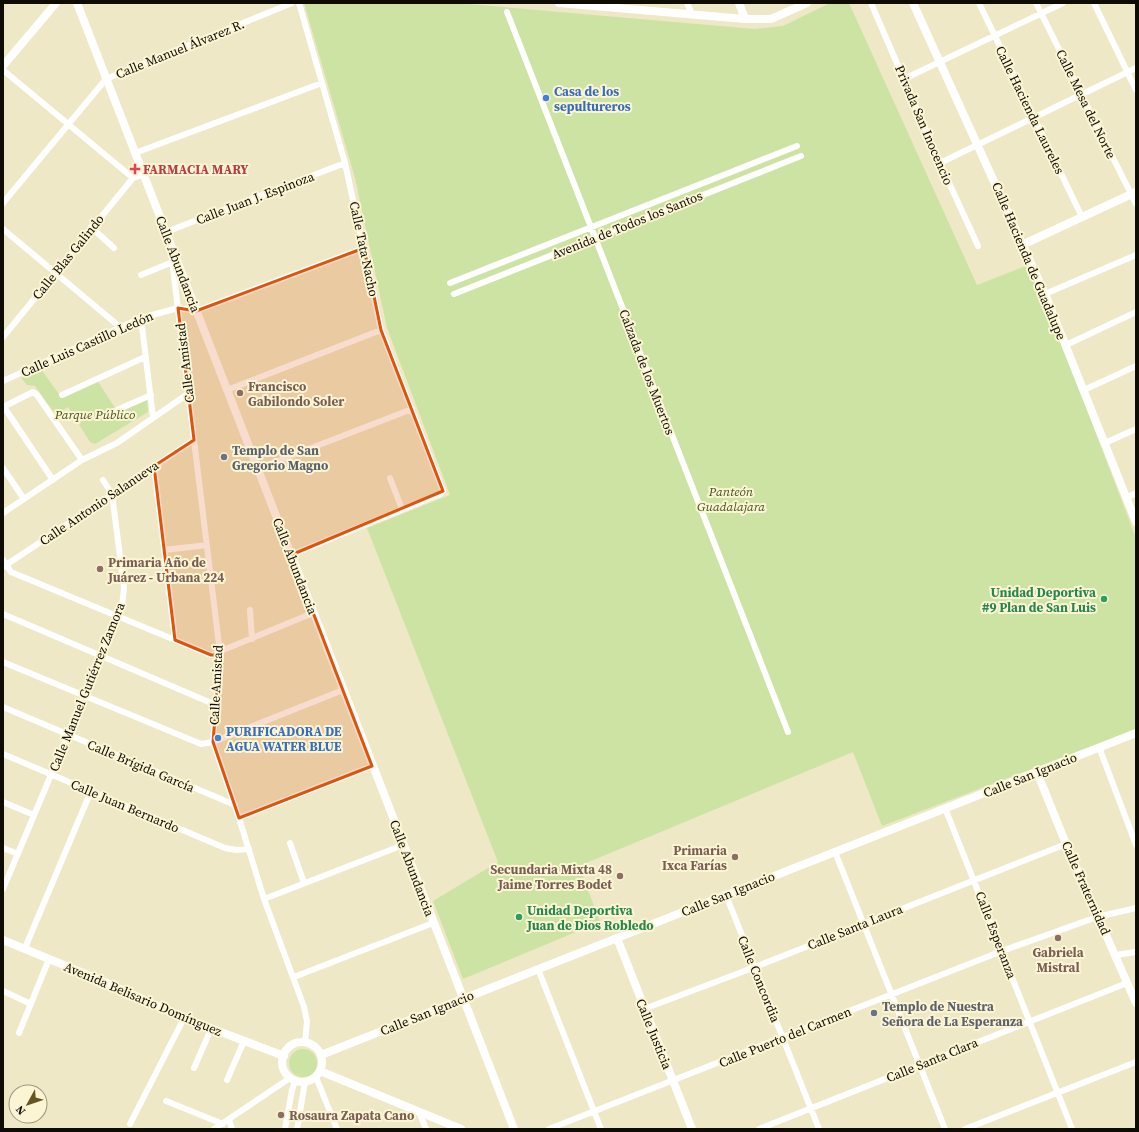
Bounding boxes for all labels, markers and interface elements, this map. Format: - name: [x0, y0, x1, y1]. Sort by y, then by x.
- street label: Calle Manuel Álvarez R.: [113, 15, 247, 83]
- street label: Calle Hacienda Laureles: [992, 43, 1069, 177]
- street label: Calle Mesa del Norte: [1052, 47, 1120, 162]
- street label: Privada San Inocencio: [891, 62, 957, 188]
- place label: Casa de los sepultureros: [554, 83, 631, 115]
- marker: Casa de los sepultureros: [541, 93, 551, 103]
- place label: FARMACIA MARY: [143, 161, 249, 178]
- marker: FARMACIA MARY: [130, 164, 140, 174]
- street label: Calle Juan J. Espinoza: [193, 167, 317, 228]
- street label: Calle Hacienda de Guadalupe: [988, 180, 1070, 343]
- street label: Avenida de Todos los Santos: [549, 187, 705, 263]
- street label: Calle Tata Nacho: [346, 200, 382, 298]
- street label: Calle Blas Galindo: [28, 211, 108, 303]
- street label: Calle Abundancia: [152, 213, 204, 315]
- street label: Calle Luis Castillo Ledón: [18, 307, 156, 381]
- street label: Calzada de los Muertos: [615, 307, 679, 438]
- street label: Calle Amistad: [172, 321, 198, 404]
- place label: Francisco Gabilondo Soler: [248, 378, 345, 410]
- marker: Francisco Gabilondo Soler: [235, 388, 245, 398]
- park label: Parque Público: [54, 406, 135, 423]
- place label: Templo de San Gregorio Magno: [232, 442, 328, 474]
- marker: Templo de San Gregorio Magno: [219, 452, 229, 462]
- street label: Calle Antonio Salanueva: [36, 457, 162, 549]
- park label: Panteón Guadalajara: [697, 483, 765, 515]
- street label: Calle Abundancia: [269, 515, 321, 617]
- place label: Primaria Año de Juárez - Urbana 224: [107, 554, 224, 586]
- marker: Primaria Año de Juárez - Urbana 224: [95, 564, 105, 574]
- place label: Unidad Deportiva #9 Plan de San Luis: [982, 584, 1096, 616]
- marker: Unidad Deportiva #9 Plan de San Luis: [1099, 594, 1109, 604]
- street label: Calle Manuel Gutiérrez Zamora: [45, 600, 129, 774]
- street label: Calle Amistad: [205, 644, 227, 726]
- place label: PURIFICADORA DE AGUA WATER BLUE: [226, 723, 342, 755]
- marker: PURIFICADORA DE AGUA WATER BLUE: [213, 733, 223, 743]
- street label: Calle Brígida García: [85, 736, 198, 796]
- street label: Calle San Ignacio: [981, 748, 1079, 802]
- street label: Calle Juan Bernardo: [68, 775, 182, 837]
- street label: Calle Abundancia: [386, 817, 438, 919]
- street label: Calle Fraternidad: [1058, 839, 1115, 938]
- place label: Primaria Ixca Farías: [662, 842, 727, 874]
- marker: Primaria Ixca Farías: [730, 852, 740, 862]
- place label: Secundaria Mixta 48 Jaime Torres Bodet: [490, 861, 612, 893]
- street label: Calle San Ignacio: [679, 867, 777, 921]
- marker: Secundaria Mixta 48 Jaime Torres Bodet: [615, 871, 625, 881]
- street label: Calle Esperanza: [972, 889, 1021, 981]
- street label: Calle Santa Laura: [805, 900, 905, 954]
- place label: Unidad Deportiva Juan de Dios Robledo: [526, 902, 654, 934]
- marker: Unidad Deportiva Juan de Dios Robledo: [514, 912, 524, 922]
- street label: Calle Concordia: [734, 933, 784, 1025]
- marker: Gabriela Mistral: [1053, 933, 1063, 943]
- place label: Gabriela Mistral: [1032, 944, 1084, 976]
- street label: Avenida Belisario Domínguez: [61, 958, 225, 1040]
- street label: Calle San Ignacio: [378, 986, 476, 1040]
- street label: Calle Justicia: [632, 996, 676, 1072]
- place label: Templo de Nuestra Señora de La Esperanza: [882, 998, 1023, 1030]
- street label: Calle Puerto del Carmen: [716, 1003, 854, 1071]
- marker: Templo de Nuestra Señora de La Esperanza: [869, 1008, 879, 1018]
- street label: Calle Santa Clara: [884, 1034, 981, 1086]
- north arrow: [8, 1084, 48, 1124]
- text: N: [12, 1102, 29, 1118]
- place label: Rosaura Zapata Cano: [289, 1107, 414, 1124]
- marker: Rosaura Zapata Cano: [276, 1110, 286, 1120]

